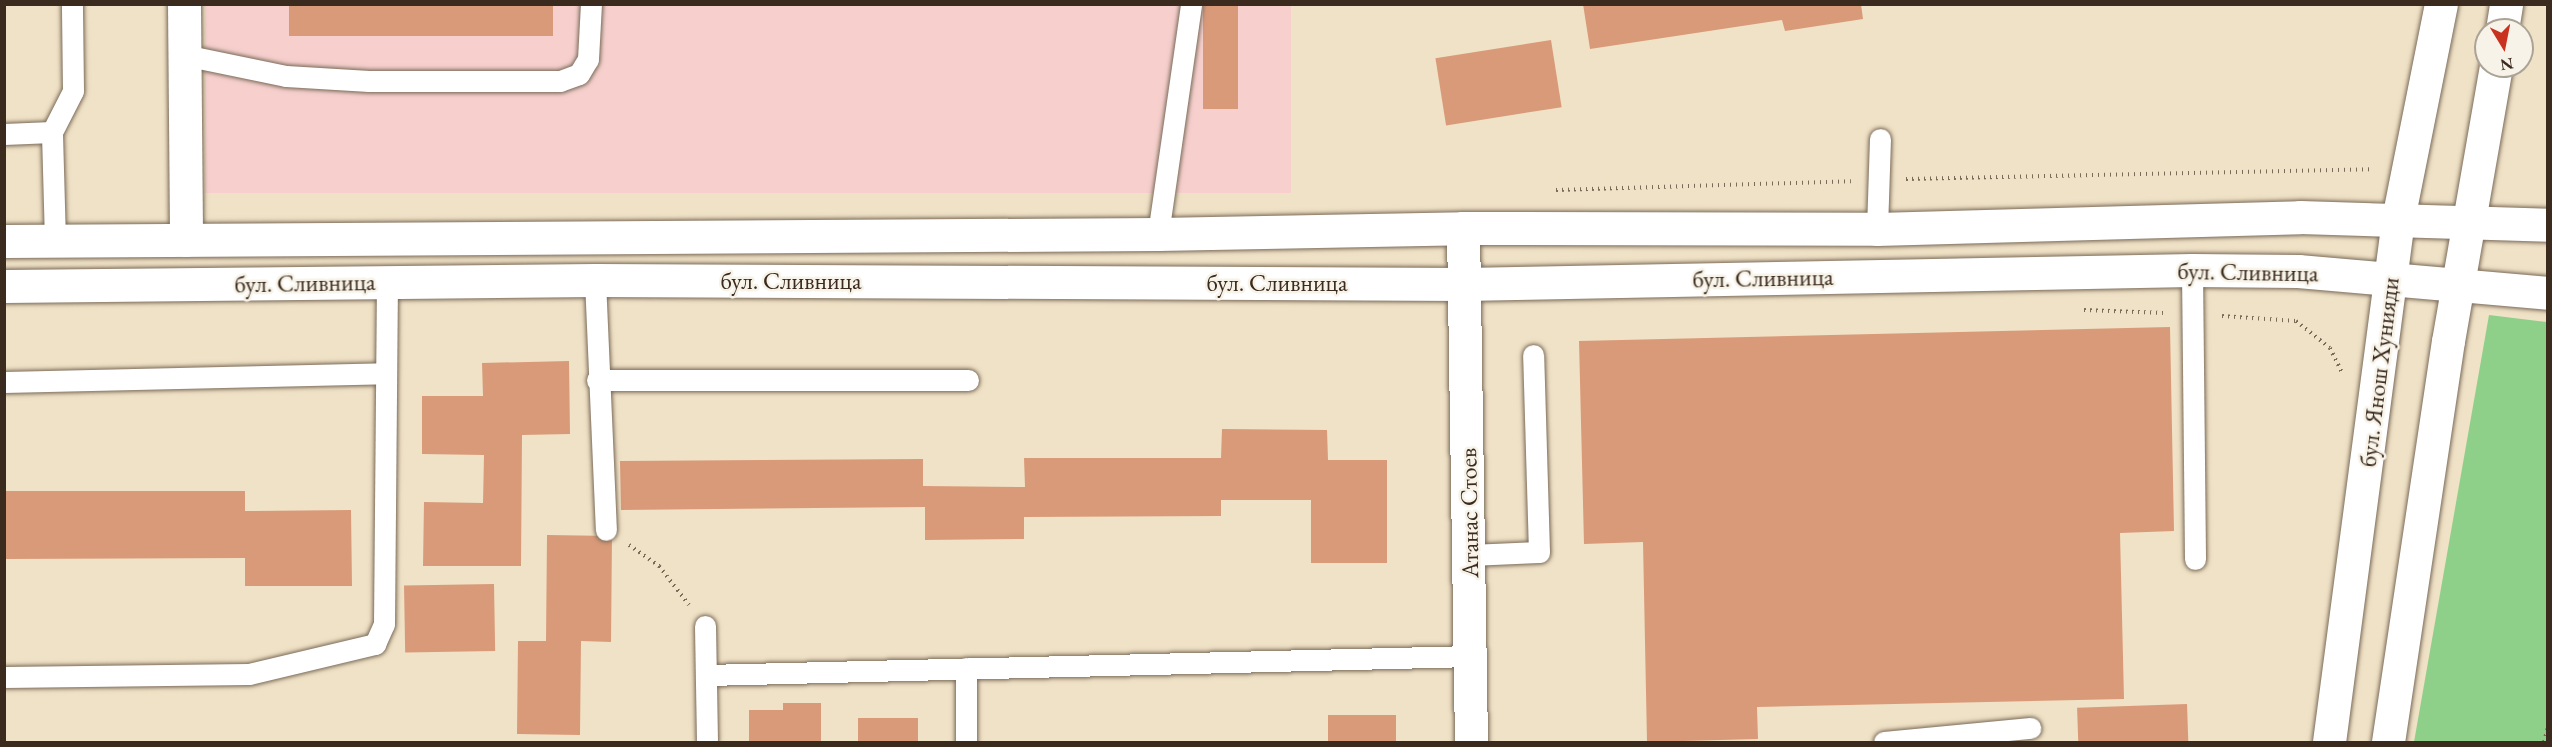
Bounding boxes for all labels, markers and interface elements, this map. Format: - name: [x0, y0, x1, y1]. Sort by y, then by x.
- north arrow: [2474, 18, 2534, 78]
- text: N: [2499, 53, 2515, 76]
- street label: бул. Сливница: [2177, 256, 2319, 288]
- street label: бул. Сливница: [1692, 262, 1834, 294]
- street label: бул. Сливница: [234, 267, 376, 299]
- street label: бул. Сливница: [720, 267, 862, 295]
- street label: бул. Сливница: [1206, 269, 1348, 297]
- street label: бул. Янош Хунияди: [2353, 275, 2405, 469]
- street label: Атанас Стоев: [1453, 448, 1485, 578]

